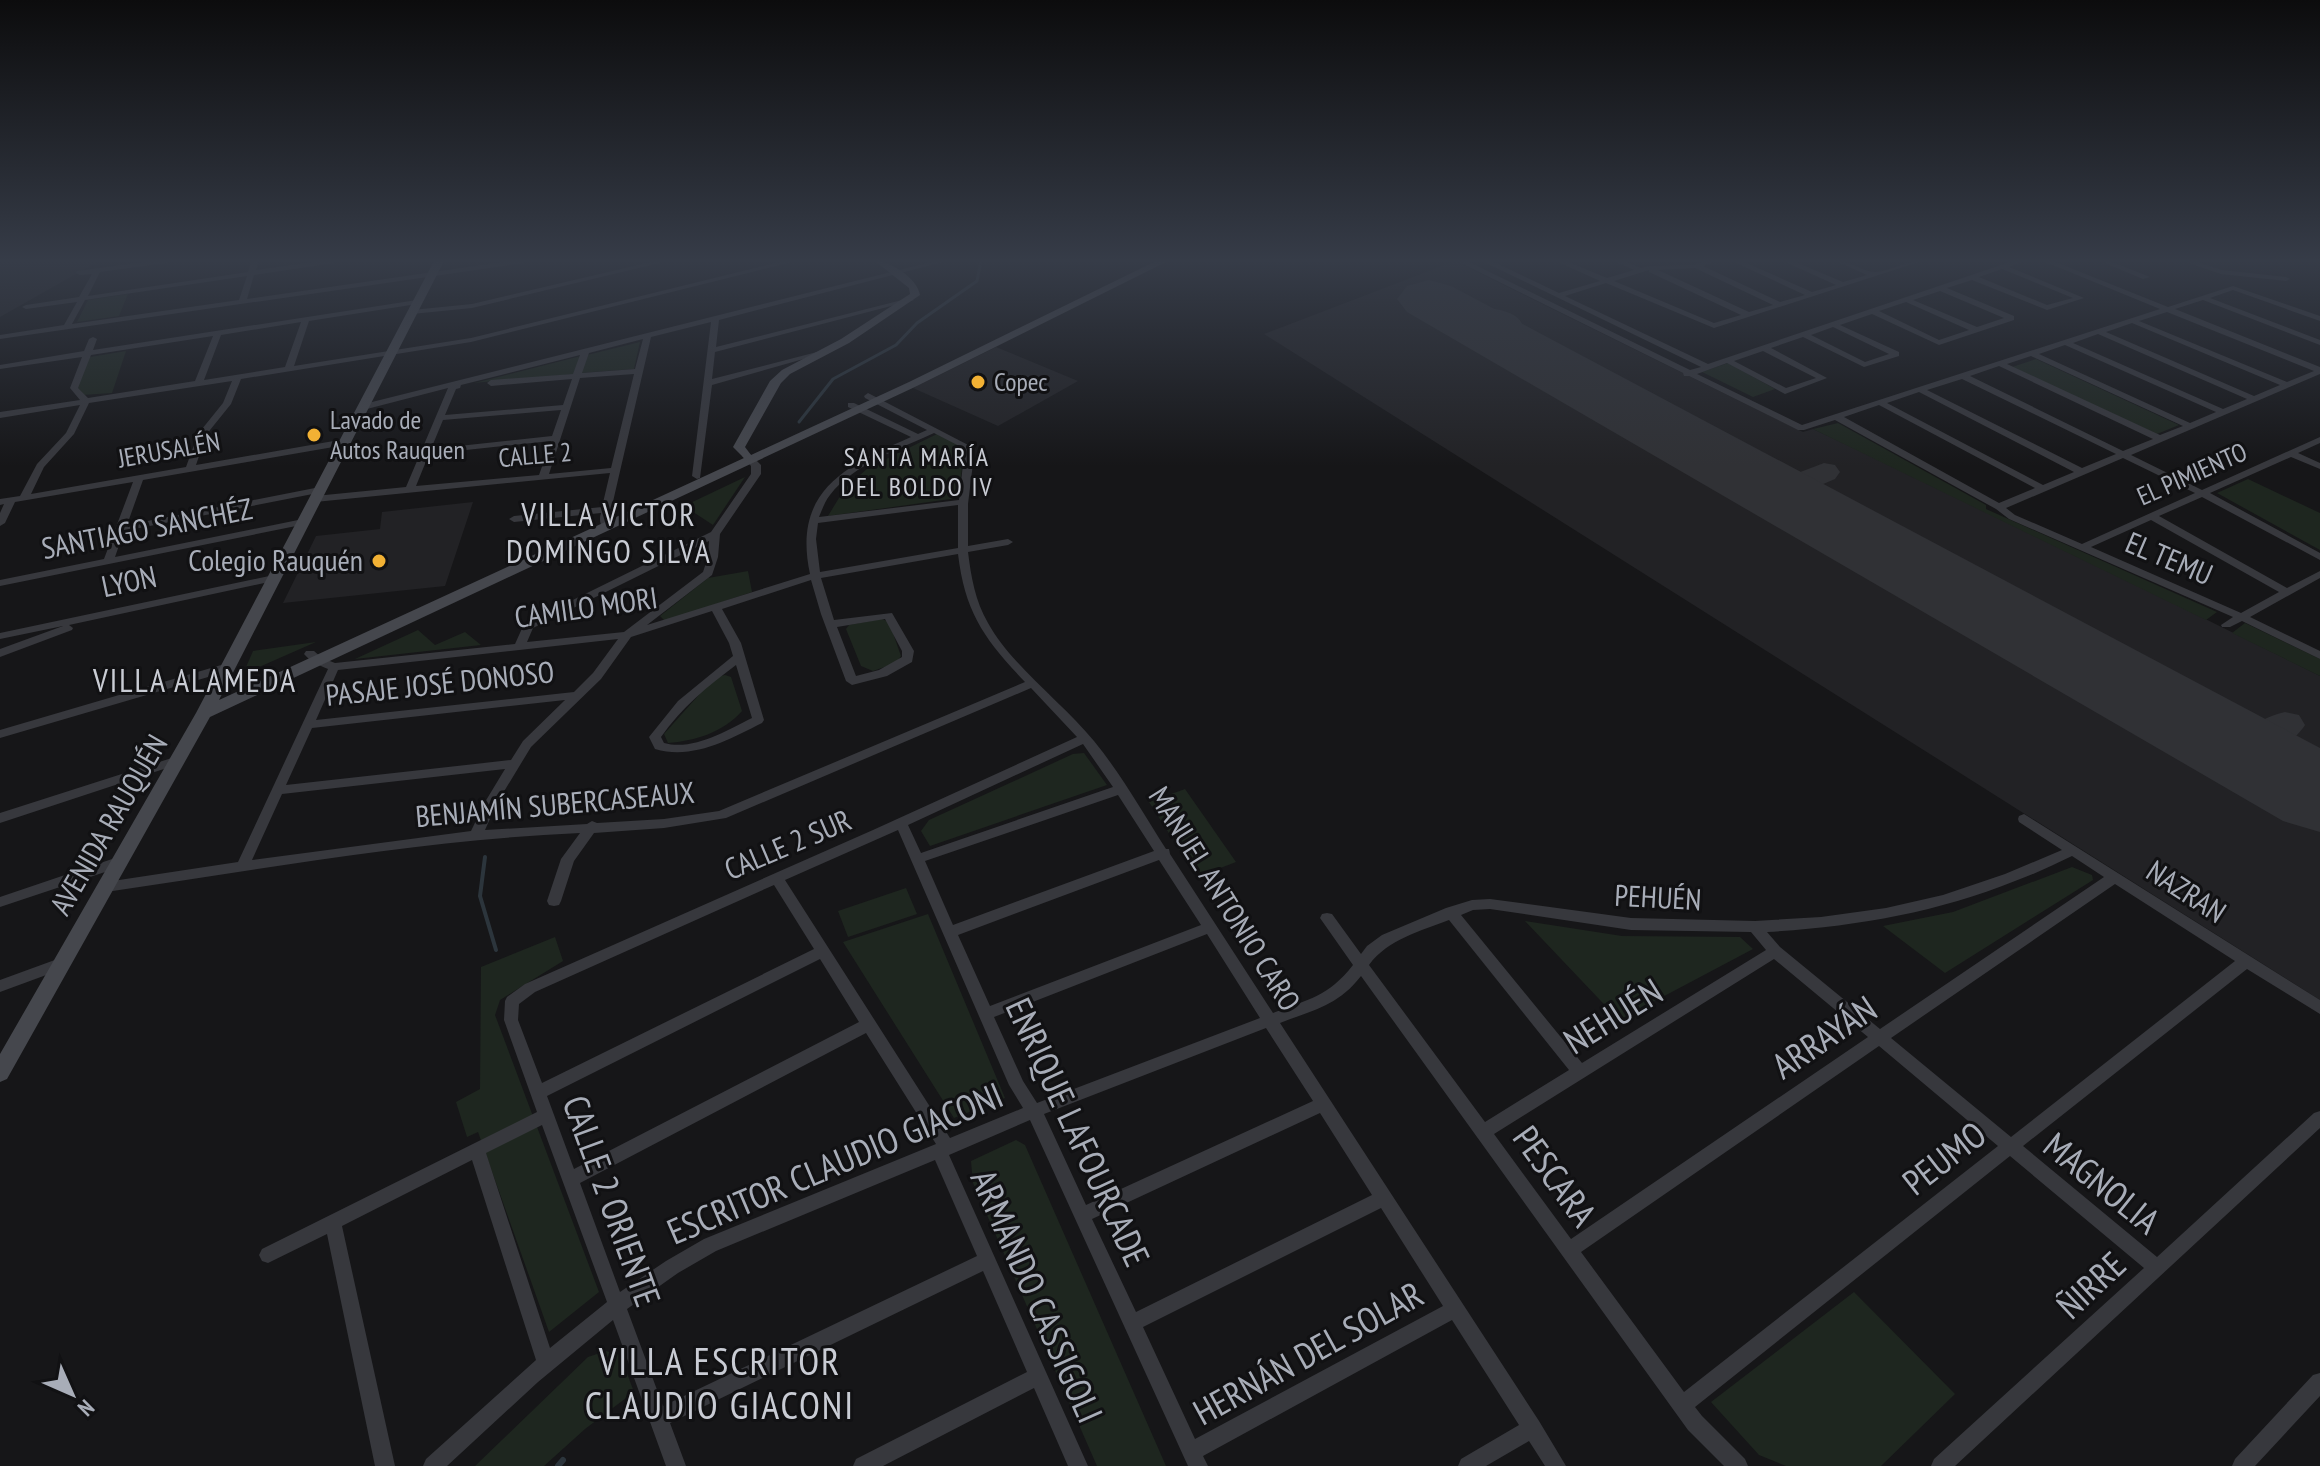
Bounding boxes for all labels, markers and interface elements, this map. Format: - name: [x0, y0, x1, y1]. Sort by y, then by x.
- place label: Copec: [994, 365, 1048, 398]
- marker: Copec: [969, 373, 987, 391]
- place label: Lavado de Autos Rauquen: [330, 403, 465, 466]
- street label: JERUSALÉN: [114, 424, 222, 475]
- marker: Lavado de Autos Rauquen: [305, 426, 323, 444]
- street label: CALLE 2: [497, 435, 573, 474]
- street label: EL PIMIENTO: [2132, 435, 2252, 512]
- district label: SANTA MARÍA DEL BOLDO IV: [840, 440, 994, 503]
- street label: SANTIAGO SANCHÉZ: [38, 488, 255, 567]
- district label: VILLA VICTOR DOMINGO SILVA: [506, 493, 712, 572]
- street label: EL TEMU: [2120, 522, 2219, 593]
- place label: Colegio Rauquén: [188, 540, 363, 579]
- marker: Colegio Rauquén: [370, 552, 388, 570]
- street label: LYON: [98, 556, 160, 605]
- street label: CAMILO MORI: [512, 577, 660, 636]
- street label: PASAJE JOSÉ DONOSO: [324, 651, 556, 714]
- district label: VILLA ALAMEDA: [92, 659, 297, 701]
- street label: AVENIDA RAUQUÉN: [40, 727, 175, 922]
- street label: BENJAMÍN SUBERCASEAUX: [414, 772, 696, 835]
- street label: MANUEL ANTONIO CARO: [1141, 779, 1310, 1018]
- street label: CALLE 2 SUR: [718, 799, 857, 888]
- street label: NAZRAN: [2140, 851, 2234, 931]
- street label: PEHUÉN: [1614, 875, 1703, 918]
- street label: NEHUÉN: [1555, 967, 1671, 1064]
- street label: ARRAYÁN: [1762, 985, 1885, 1089]
- street label: ENRIQUE LAFOURCADE: [996, 990, 1161, 1274]
- street label: ESCRITOR CLAUDIO GIACONI: [660, 1071, 1010, 1255]
- street label: CALLE 2 ORIENTE: [553, 1089, 672, 1313]
- street label: PEUMO: [1893, 1110, 1995, 1205]
- street label: PESCARA: [1503, 1116, 1608, 1235]
- street label: MAGNOLIA: [2035, 1121, 2170, 1244]
- street label: ARMANDO CASSIGOLI: [961, 1162, 1114, 1430]
- street label: ÑIRRE: [2046, 1241, 2135, 1328]
- street label: HERNÁN DEL SOLAR: [1185, 1270, 1431, 1435]
- district label: VILLA ESCRITOR CLAUDIO GIACONI: [585, 1336, 855, 1429]
- north arrow: [32, 1354, 112, 1434]
- text: N: [72, 1394, 100, 1422]

